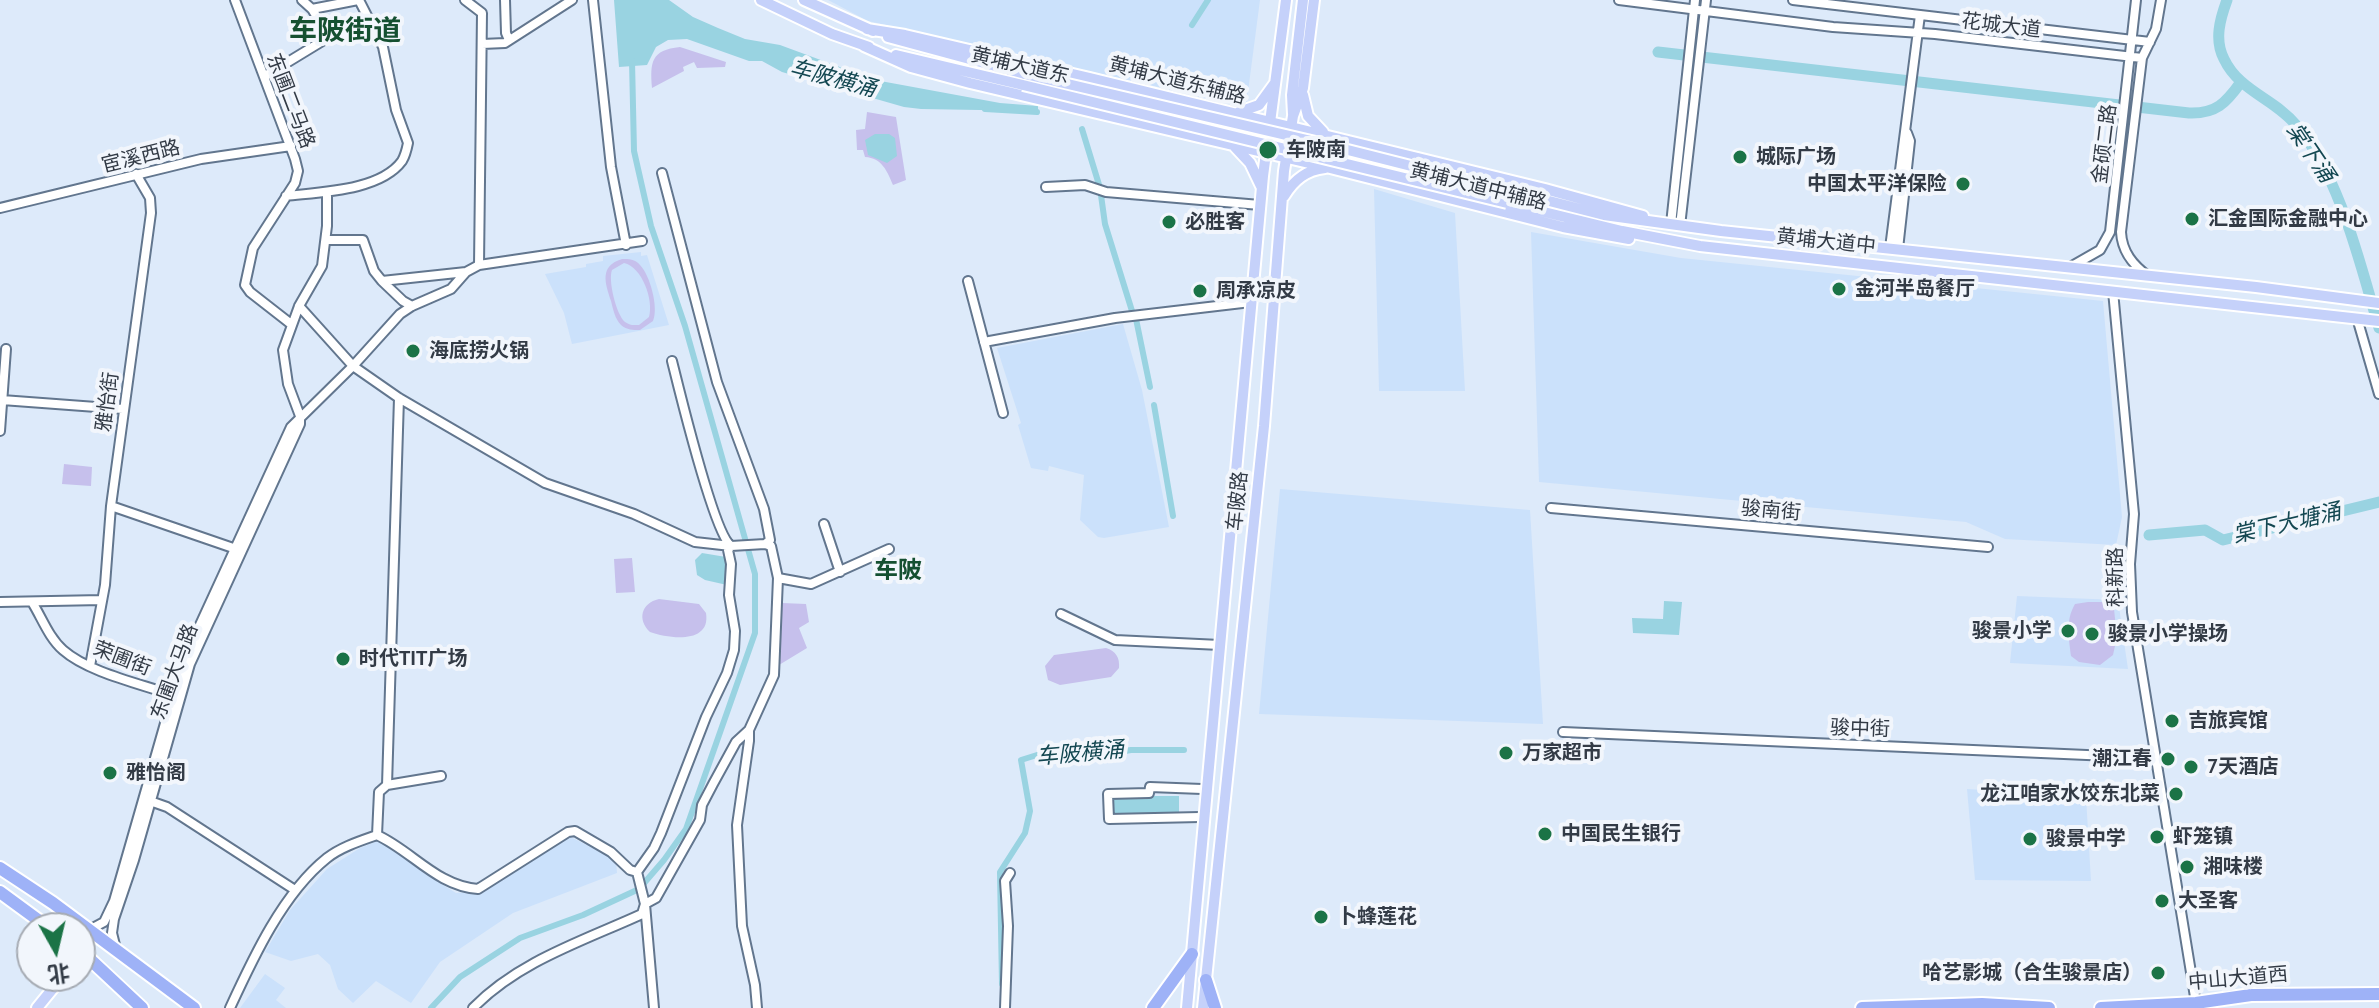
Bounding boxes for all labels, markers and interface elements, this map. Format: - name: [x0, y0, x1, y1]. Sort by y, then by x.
- street label: 花城大道: [1960, 9, 2042, 43]
- district label: 车陂街道: [289, 15, 401, 49]
- street label: 黄埔大道东: [969, 43, 1071, 89]
- street label: 东圃二马路: [261, 50, 319, 152]
- street label: 黄埔大道东辅路: [1106, 52, 1248, 110]
- water label: 车陂横涌: [787, 55, 879, 103]
- street label: 金硕二路: [2088, 103, 2122, 185]
- water label: 棠下涌: [2281, 118, 2339, 188]
- street label: 宦溪西路: [99, 136, 183, 178]
- place label: 车陂南: [1286, 138, 1346, 162]
- marker: 车陂南: [1257, 139, 1279, 161]
- place label: 城际广场: [1756, 145, 1836, 169]
- marker: 城际广场: [1731, 148, 1749, 166]
- street label: 黄埔大道中辅路: [1407, 158, 1549, 216]
- place label: 中国太平洋保险: [1807, 172, 1947, 196]
- marker: 中国太平洋保险: [1954, 175, 1972, 193]
- place label: 汇金国际金融中心: [2208, 207, 2368, 231]
- place label: 必胜客: [1185, 210, 1245, 234]
- marker: 汇金国际金融中心: [2183, 210, 2201, 228]
- marker: 必胜客: [1160, 213, 1178, 231]
- street label: 黄埔大道中: [1775, 225, 1877, 259]
- place label: 金河半岛餐厅: [1855, 277, 1975, 301]
- place label: 周承凉皮: [1216, 279, 1296, 303]
- marker: 金河半岛餐厅: [1830, 280, 1848, 298]
- marker: 周承凉皮: [1191, 282, 1209, 300]
- place label: 海底捞火锅: [429, 339, 529, 363]
- marker: 海底捞火锅: [404, 342, 422, 360]
- street label: 雅怡街: [92, 371, 124, 433]
- street label: 车陂路: [1223, 470, 1253, 532]
- street label: 骏南街: [1740, 496, 1802, 526]
- water label: 棠下大塘涌: [2230, 499, 2344, 549]
- street label: 科新路: [2104, 547, 2128, 607]
- district label: 车陂: [874, 557, 922, 585]
- place label: 骏景小学: [1972, 619, 2052, 643]
- street label: 东圃大马路: [147, 621, 203, 723]
- marker: 骏景小学: [2059, 622, 2077, 640]
- place label: 骏景小学操场: [2108, 622, 2228, 646]
- marker: 骏景小学操场: [2083, 625, 2101, 643]
- street label: 荣圃街: [90, 637, 154, 681]
- place label: 时代TIT广场: [359, 647, 467, 671]
- marker: 时代TIT广场: [334, 650, 352, 668]
- place label: 吉旅宾馆: [2188, 709, 2268, 733]
- marker: 吉旅宾馆: [2163, 712, 2181, 730]
- street label: 骏中街: [1830, 716, 1890, 742]
- water label: 车陂横涌: [1035, 737, 1125, 771]
- place label: 万家超市: [1522, 741, 1602, 765]
- marker: 万家超市: [1497, 744, 1515, 762]
- place label: 潮江春: [2092, 747, 2152, 771]
- marker: 潮江春: [2159, 750, 2177, 768]
- place label: 7天酒店: [2207, 755, 2278, 779]
- marker: 7天酒店: [2182, 758, 2200, 776]
- place label: 雅怡阁: [126, 761, 186, 785]
- marker: 雅怡阁: [101, 764, 119, 782]
- place label: 龙江咱家水饺东北菜: [1980, 782, 2160, 806]
- marker: 龙江咱家水饺东北菜: [2167, 785, 2185, 803]
- place label: 中国民生银行: [1561, 822, 1681, 846]
- marker: 中国民生银行: [1536, 825, 1554, 843]
- place label: 虾笼镇: [2173, 825, 2233, 849]
- place label: 骏景中学: [2046, 827, 2126, 851]
- marker: 虾笼镇: [2148, 828, 2166, 846]
- marker: 骏景中学: [2021, 830, 2039, 848]
- place label: 湘味楼: [2203, 855, 2263, 879]
- marker: 湘味楼: [2178, 858, 2196, 876]
- place label: 大圣客: [2178, 889, 2238, 913]
- marker: 大圣客: [2153, 892, 2171, 910]
- place label: 卜蜂莲花: [1337, 905, 1417, 929]
- marker: 卜蜂莲花: [1312, 908, 1330, 926]
- north arrow: [16, 912, 96, 992]
- text: 北: [46, 958, 72, 989]
- place label: 哈艺影城（合生骏景店）: [1922, 961, 2142, 985]
- street label: 中山大道西: [2187, 963, 2289, 995]
- marker: 哈艺影城（合生骏景店）: [2149, 964, 2167, 982]

